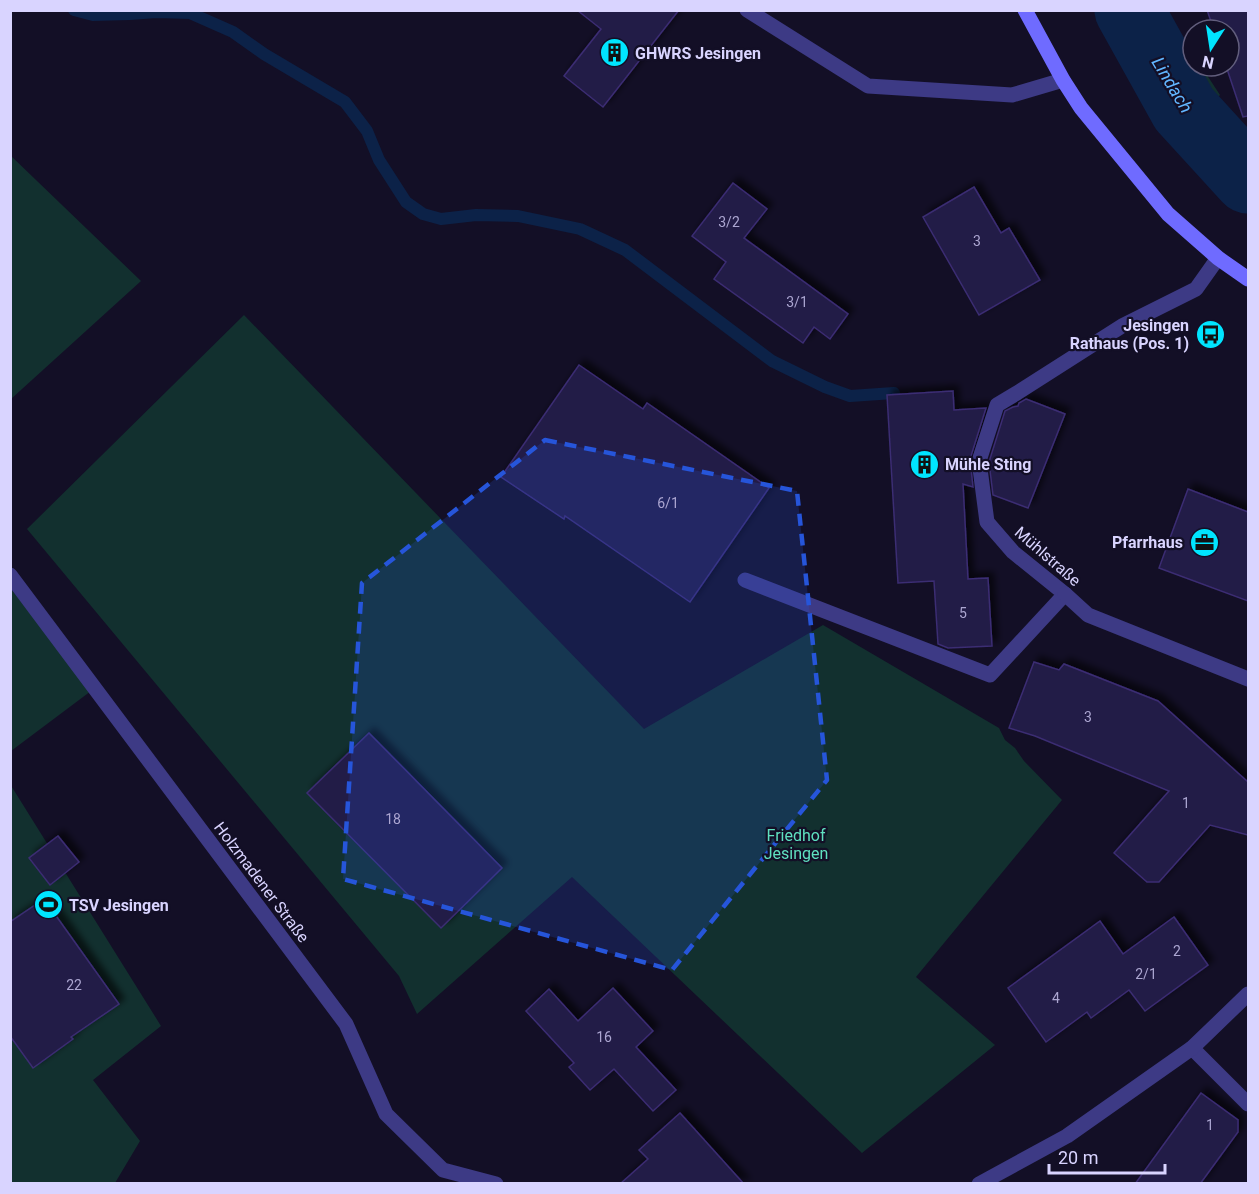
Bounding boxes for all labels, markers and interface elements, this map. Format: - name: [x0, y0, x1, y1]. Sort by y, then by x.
- north arrow: [1181, 18, 1241, 78]
- building icon: GHWRS Jesingen: [598, 37, 630, 69]
- place label: GHWRS Jesingen: [635, 44, 761, 63]
- text: N: [1200, 52, 1215, 73]
- water label: Lindach: [1148, 53, 1197, 116]
- house number: 3/2: [718, 214, 740, 230]
- house number: 3: [973, 233, 981, 249]
- house number: 3/1: [786, 294, 808, 310]
- place label: Jesingen Rathaus (Pos. 1): [1070, 316, 1189, 353]
- bus stop icon: Jesingen Rathaus (Pos. 1): [1194, 318, 1226, 350]
- building icon: Mühle Sting: [908, 448, 940, 480]
- place label: Mühle Sting: [945, 455, 1031, 474]
- house number: 6/1: [657, 495, 679, 511]
- street label: Mühlstraße: [1011, 523, 1084, 590]
- office icon: Pfarrhaus: [1188, 526, 1220, 558]
- place label: Pfarrhaus: [1112, 533, 1183, 552]
- house number: 5: [959, 605, 967, 621]
- house number: 3: [1084, 709, 1092, 725]
- house number: 1: [1182, 795, 1190, 811]
- house number: 18: [385, 811, 401, 827]
- street label: Holzmadener Straße: [210, 818, 313, 946]
- park label: Friedhof Jesingen: [764, 826, 828, 863]
- sports icon: TSV Jesingen: [32, 889, 64, 921]
- place label: TSV Jesingen: [69, 896, 169, 915]
- house number: 2: [1173, 943, 1181, 959]
- house number: 2/1: [1135, 966, 1157, 982]
- house number: 22: [66, 977, 82, 993]
- house number: 4: [1052, 990, 1060, 1006]
- house number: 16: [596, 1029, 612, 1045]
- house number: 1: [1206, 1117, 1214, 1133]
- scale bar: [1049, 1137, 1164, 1175]
- text: 20 m: [1058, 1147, 1098, 1168]

